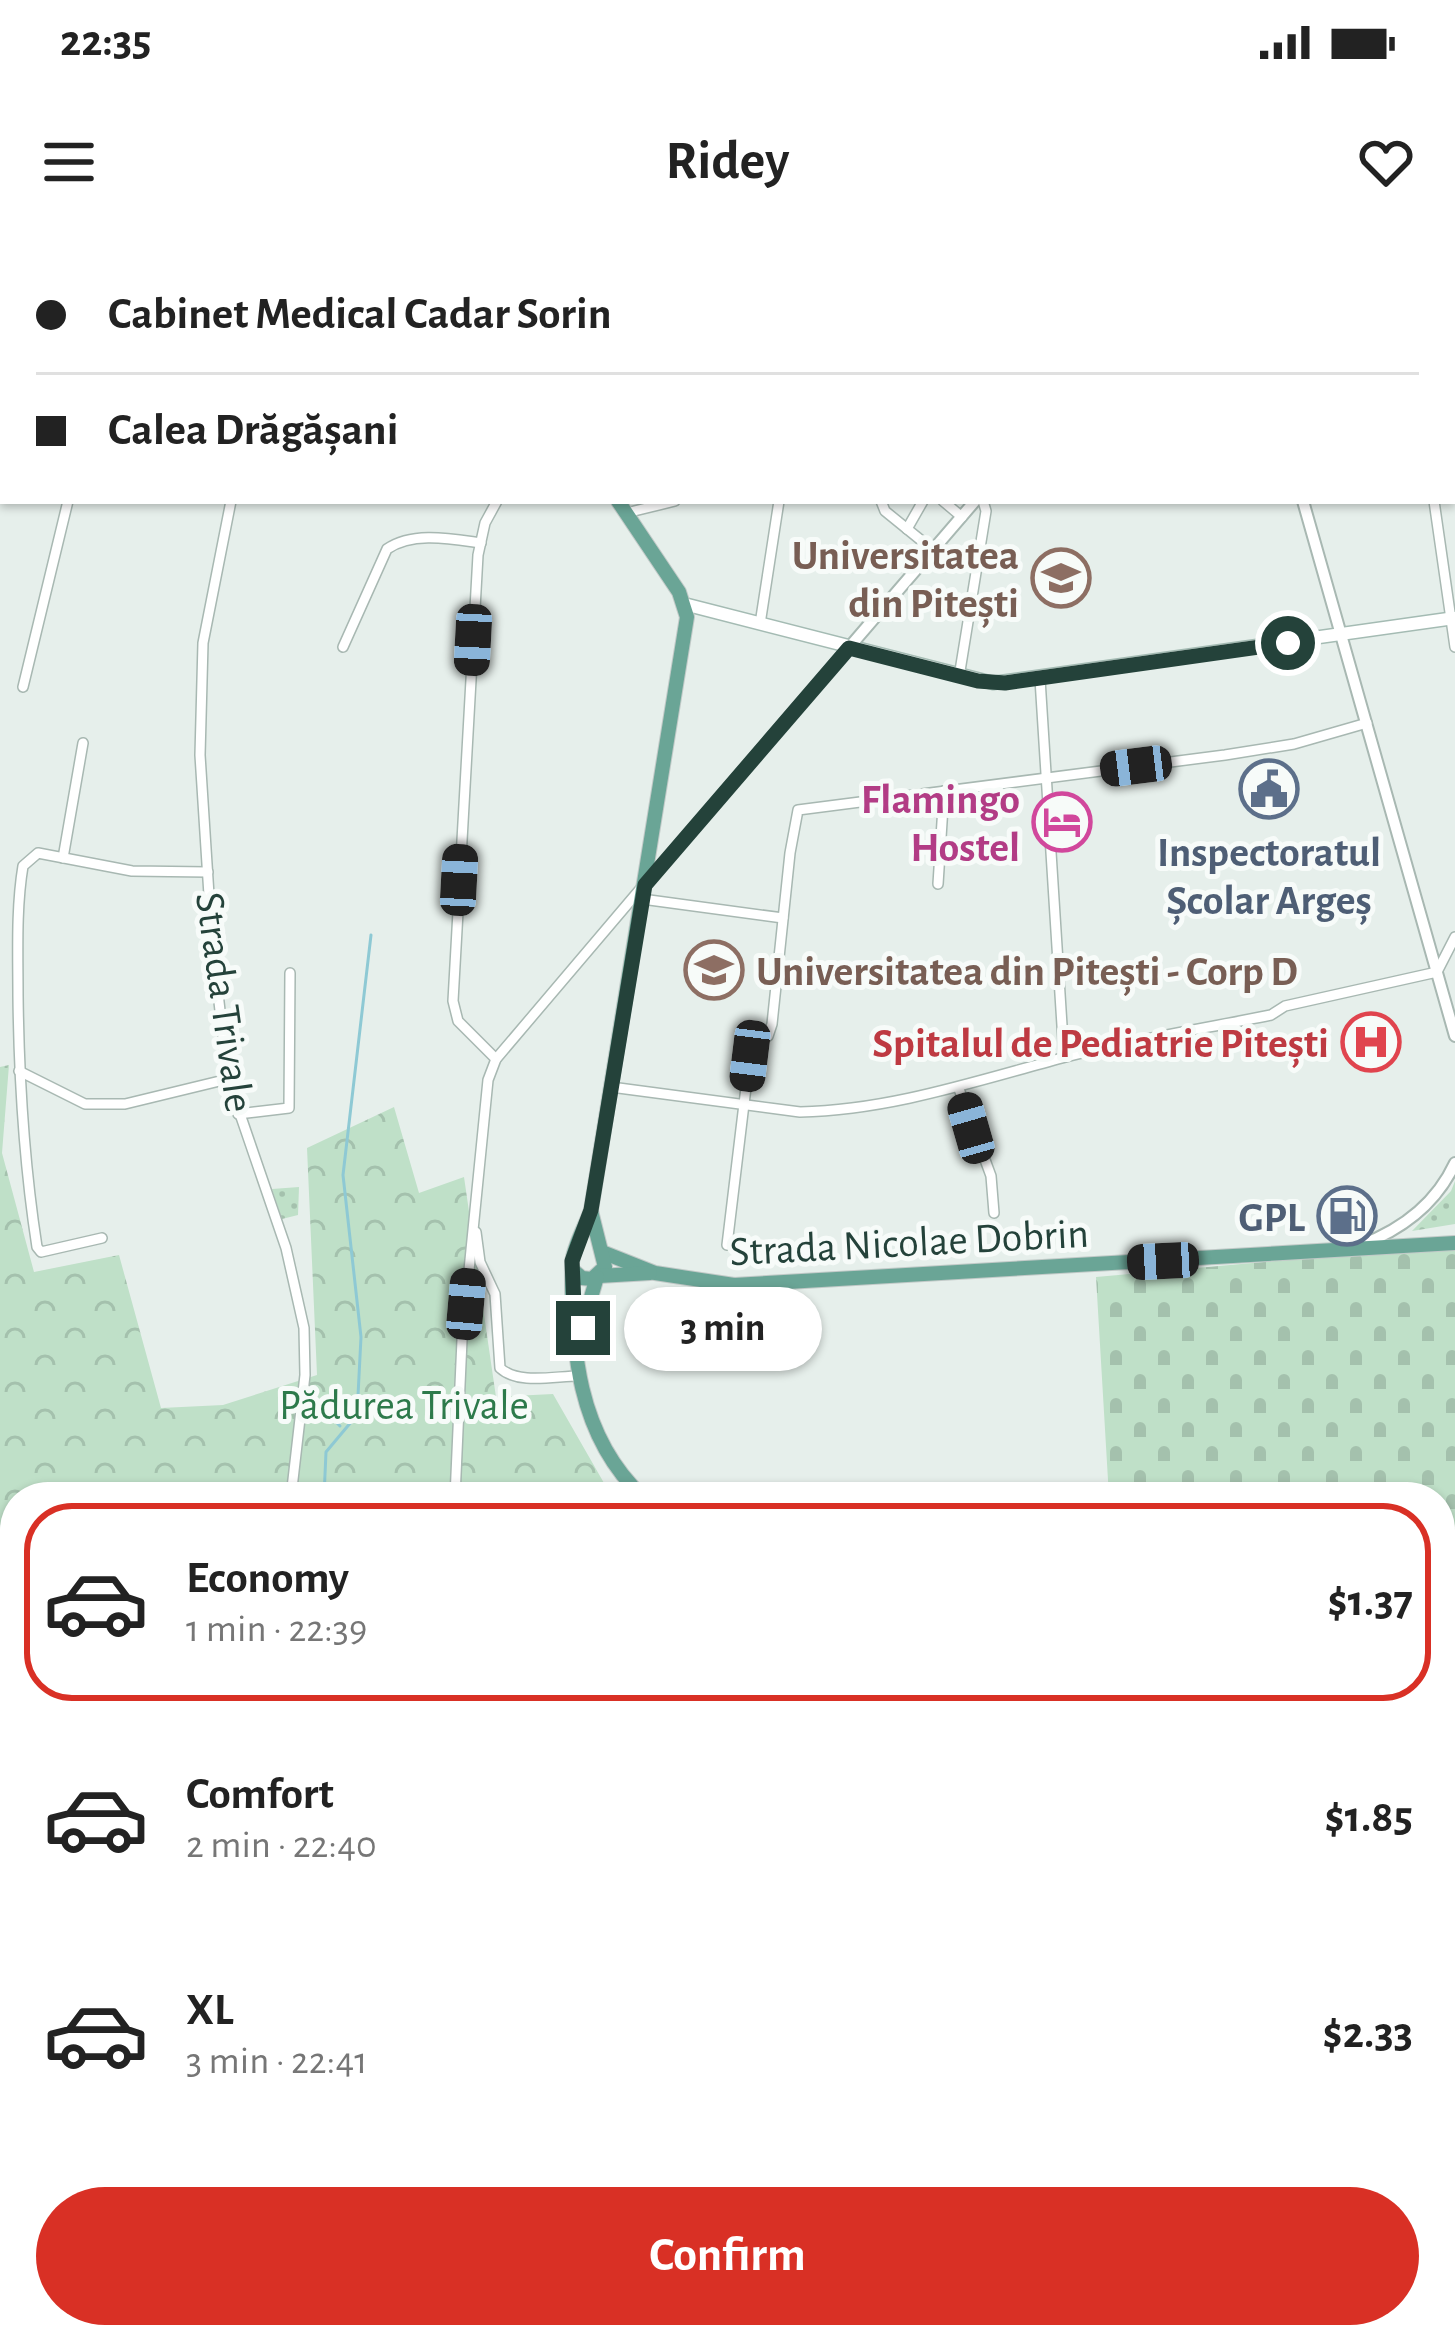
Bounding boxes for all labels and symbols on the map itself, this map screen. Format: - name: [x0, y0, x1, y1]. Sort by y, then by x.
- place label: Universitatea din Pitești: [792, 535, 1019, 629]
- school or university icon: Universitatea din Pitești: [1030, 547, 1092, 609]
- car: [453, 603, 493, 677]
- route start: [1261, 616, 1315, 670]
- car: [1098, 744, 1174, 788]
- public building icon: Inspectoratul Școlar Argeș: [1238, 758, 1300, 820]
- place label: Flamingo Hostel: [861, 779, 1020, 869]
- hotel icon: Flamingo Hostel: [1031, 791, 1093, 853]
- place label: Inspectoratul Școlar Argeș: [1157, 832, 1381, 926]
- car: [439, 843, 479, 917]
- street label: Strada Trivale: [188, 890, 260, 1115]
- school or university icon: Universitatea din Pitești - Corp D: [683, 939, 745, 1001]
- place label: Universitatea din Pitești - Corp D: [756, 951, 1298, 997]
- hospital icon: Spitalul de Pediatrie Pitești: [1340, 1011, 1402, 1073]
- car: [728, 1018, 772, 1094]
- place label: Spitalul de Pediatrie Pitești: [872, 1023, 1329, 1069]
- car: [944, 1088, 998, 1168]
- fuel station icon: GPL: [1316, 1185, 1378, 1247]
- place label: GPL: [1238, 1197, 1306, 1239]
- street label: Strada Nicolae Dobrin: [728, 1213, 1090, 1273]
- car: [1126, 1241, 1200, 1281]
- car: [445, 1267, 487, 1341]
- callout: 3 min: [625, 1286, 823, 1370]
- route end: [556, 1301, 610, 1355]
- park label: Pădurea Trivale: [279, 1385, 529, 1427]

